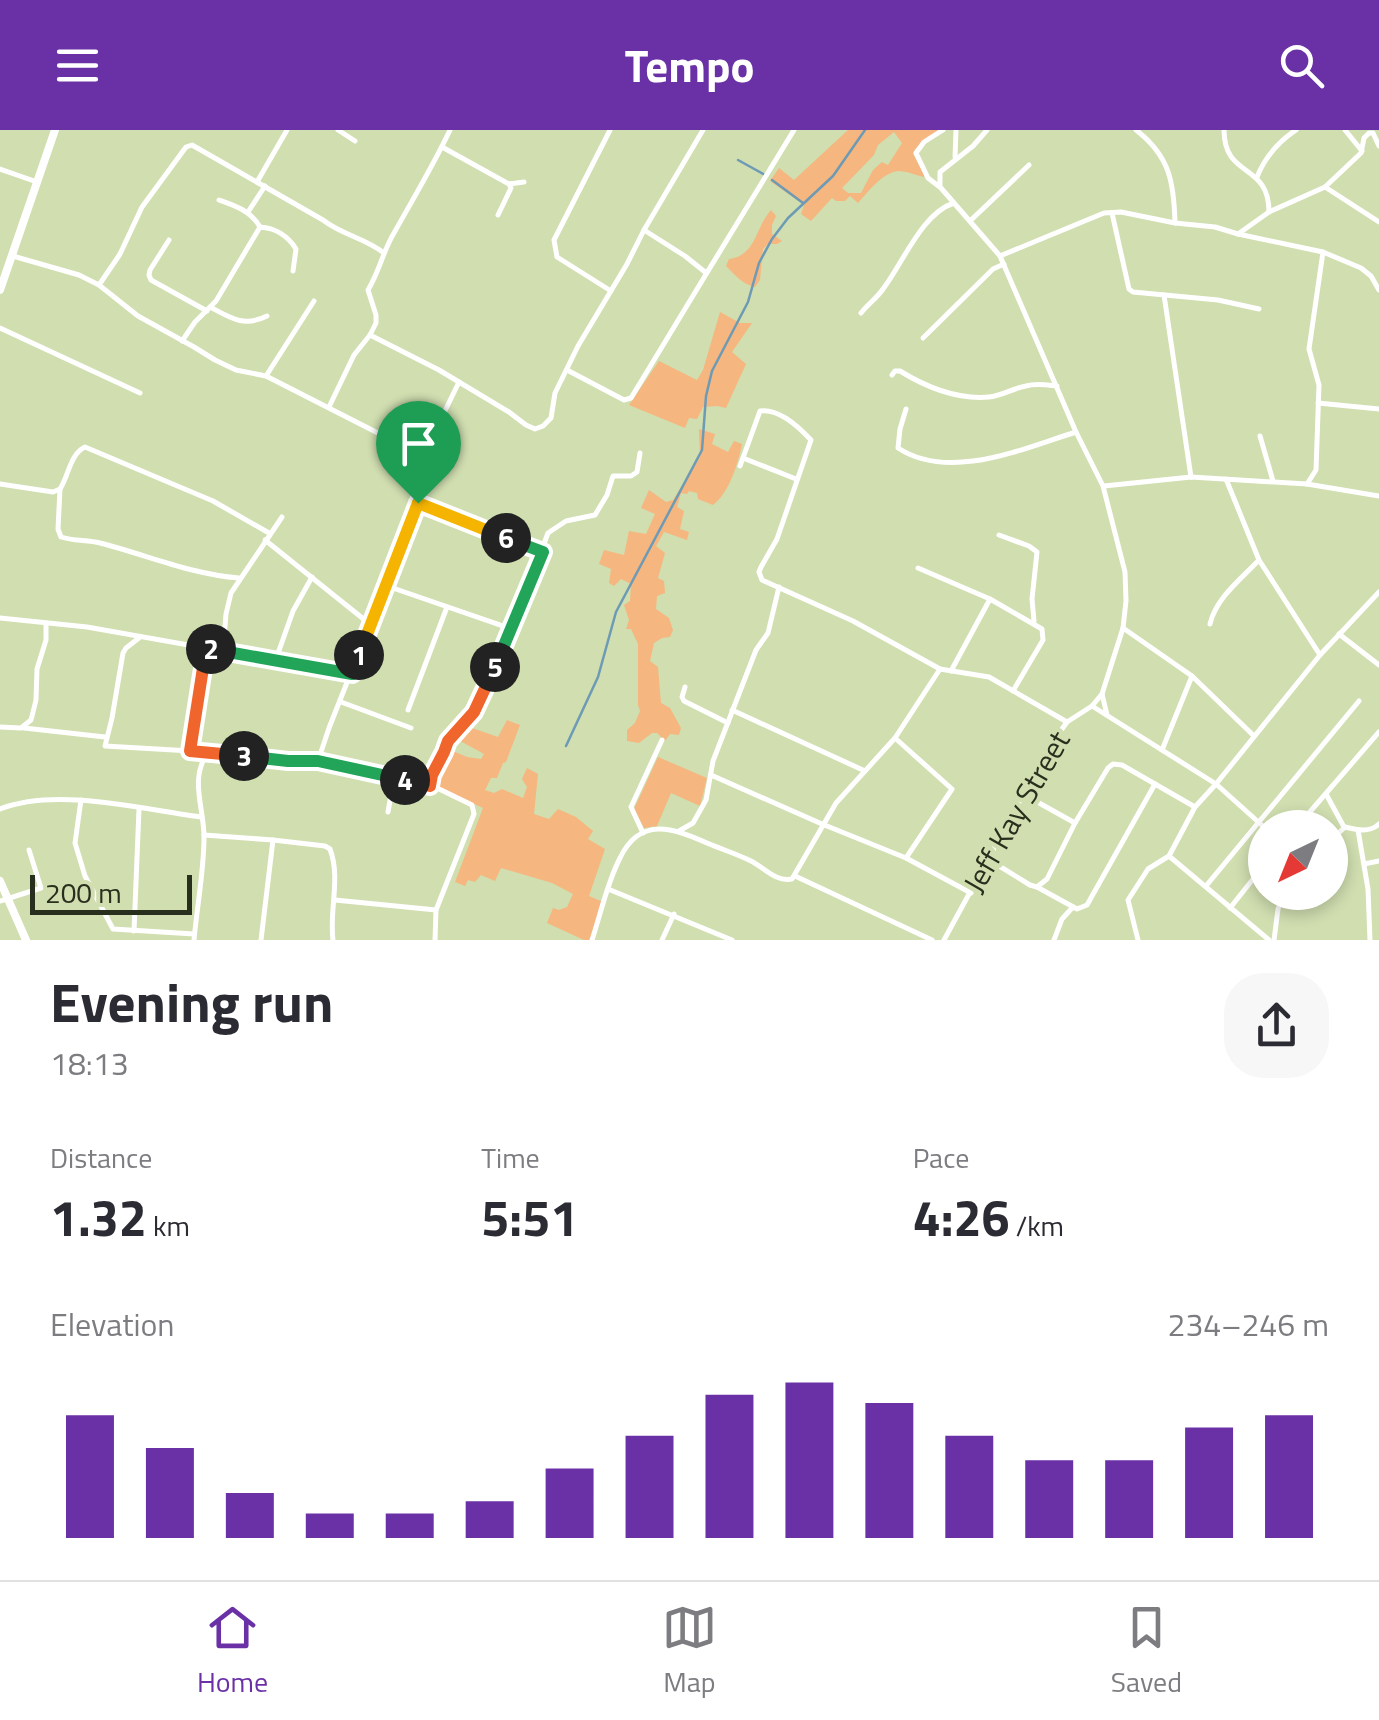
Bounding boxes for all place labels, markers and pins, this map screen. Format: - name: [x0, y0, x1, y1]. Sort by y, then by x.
- pin: [376, 401, 461, 504]
- pin: 6: [481, 513, 531, 563]
- pin: 2: [186, 624, 236, 674]
- pin: 1: [334, 630, 384, 680]
- pin: 5: [470, 642, 520, 692]
- pin: 3: [219, 731, 269, 781]
- pin: 4: [380, 755, 430, 805]

